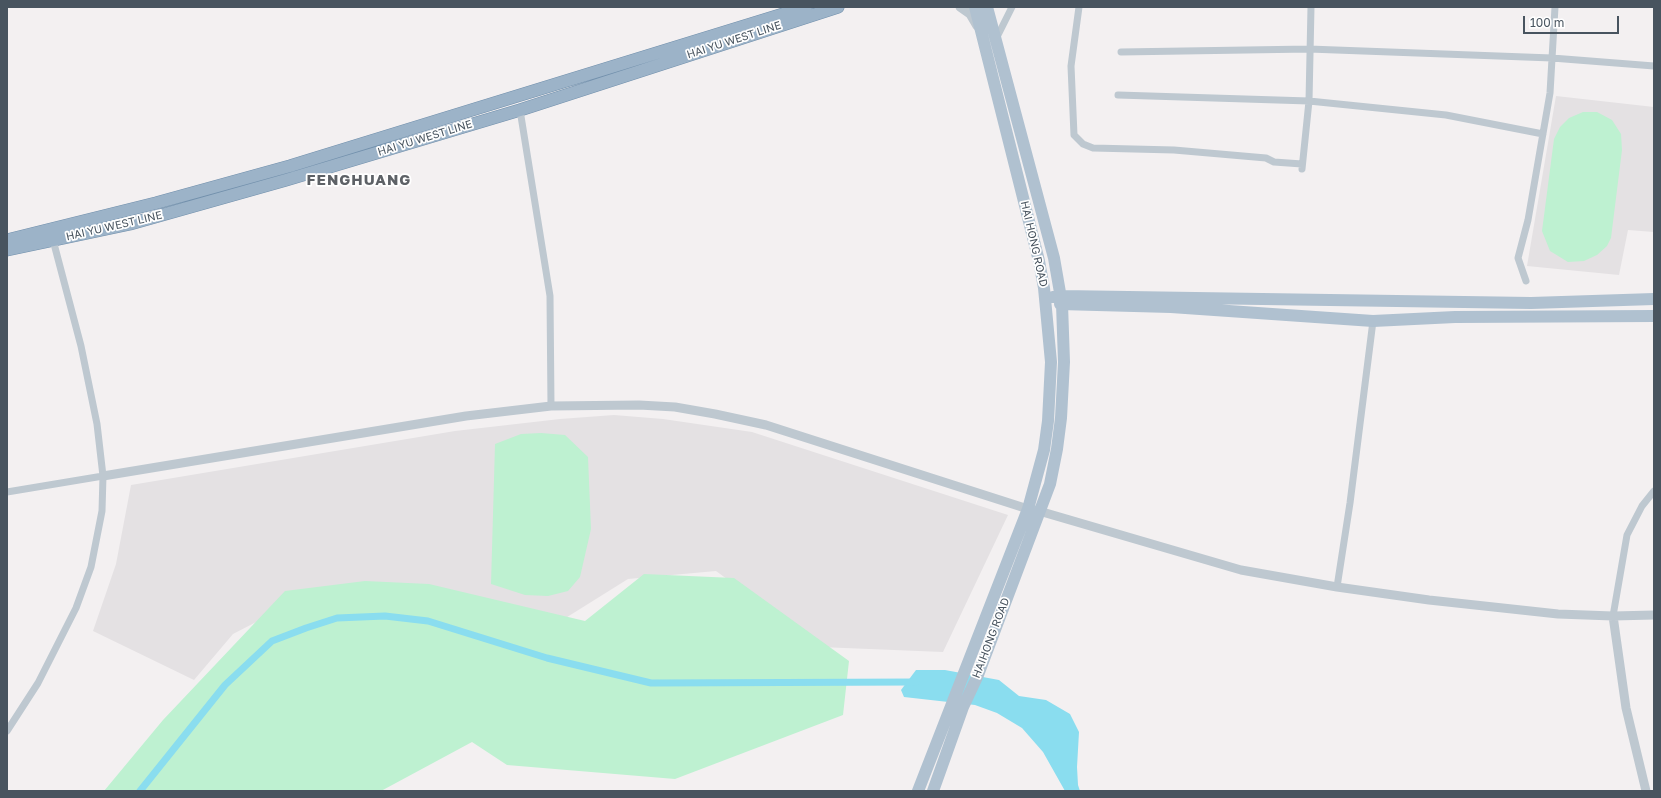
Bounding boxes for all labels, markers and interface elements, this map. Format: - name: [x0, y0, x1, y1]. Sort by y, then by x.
- scale bar: [1525, 8, 1621, 34]
- text: 100 m: [1530, 15, 1564, 30]
- street label: HAI YU WEST LINE: [685, 19, 783, 61]
- street label: HAI YU WEST LINE: [376, 117, 474, 159]
- district label: FENGHUANG: [307, 171, 411, 189]
- street label: HAI HONG ROAD: [1018, 200, 1050, 288]
- street label: HAI YU WEST LINE: [65, 209, 163, 243]
- street label: HAIHONG ROAD: [970, 596, 1012, 680]

